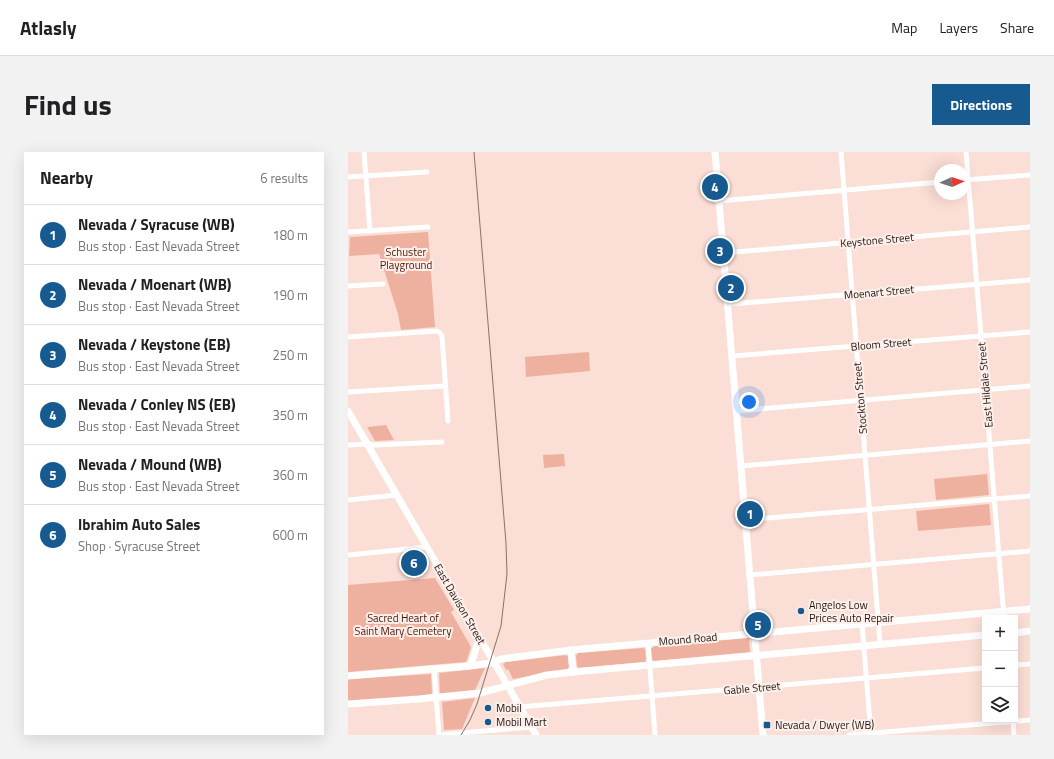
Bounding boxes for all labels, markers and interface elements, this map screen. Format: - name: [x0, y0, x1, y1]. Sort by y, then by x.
- text: Atlasly: [20, 13, 77, 42]
- text: Map: [891, 17, 917, 38]
- text: Layers: [939, 17, 978, 38]
- text: Share: [1000, 17, 1034, 38]
- text: Find us: [24, 83, 112, 126]
- button: Directions: [932, 84, 1030, 125]
- north arrow: [934, 164, 970, 200]
- text: Nearby: [40, 165, 93, 191]
- text: 6 results: [260, 168, 308, 188]
- pin: 4: [702, 172, 728, 202]
- text: Nevada / Syracuse (WB): [78, 213, 235, 236]
- text: 1: [49, 225, 57, 245]
- text: 180 m: [272, 225, 308, 245]
- street label: Keystone Street: [840, 229, 915, 251]
- text: Bus stop · East Nevada Street: [78, 236, 239, 256]
- pin: 3: [707, 236, 733, 266]
- park label: Schuster Playground: [380, 244, 432, 273]
- text: Nevada / Moenart (WB): [78, 273, 231, 296]
- pin: 2: [718, 273, 744, 303]
- street label: Moenart Street: [843, 281, 915, 303]
- text: 2: [49, 285, 57, 305]
- text: 190 m: [272, 285, 308, 305]
- text: Bus stop · East Nevada Street: [78, 296, 239, 316]
- text: Nevada / Keystone (EB): [78, 333, 230, 356]
- street label: Bloom Street: [850, 333, 912, 355]
- street label: East Hildale Street: [973, 342, 997, 428]
- text: 3: [49, 345, 57, 365]
- text: 250 m: [272, 345, 308, 365]
- text: Bus stop · East Nevada Street: [78, 356, 239, 376]
- street label: Stockton Street: [849, 361, 871, 435]
- your location: [739, 392, 759, 412]
- text: Nevada / Conley NS (EB): [78, 393, 236, 416]
- text: 4: [49, 405, 57, 425]
- text: 350 m: [272, 405, 308, 425]
- text: Bus stop · East Nevada Street: [78, 416, 239, 436]
- text: Nevada / Mound (WB): [78, 453, 222, 476]
- text: 5: [49, 465, 57, 485]
- text: 360 m: [272, 465, 308, 485]
- text: Bus stop · East Nevada Street: [78, 476, 239, 496]
- pin: 1: [737, 499, 763, 529]
- text: Ibrahim Auto Sales: [78, 513, 200, 536]
- text: 6: [49, 525, 57, 545]
- text: 600 m: [272, 525, 308, 545]
- text: Shop · Syracuse Street: [78, 536, 200, 556]
- pin: 6: [401, 548, 427, 578]
- street label: East Davison Street: [430, 561, 490, 647]
- place label: Angelos Low Prices Auto Repair: [809, 597, 894, 626]
- marker: Angelos Low Prices Auto Repair: [796, 606, 806, 616]
- park label: Sacred Heart of Saint Mary Cemetery: [354, 610, 452, 639]
- pin: 5: [745, 610, 771, 640]
- map controls: [982, 615, 1018, 723]
- button: +: [982, 615, 1018, 651]
- street label: Mound Road: [658, 628, 718, 650]
- button: −: [982, 651, 1018, 687]
- street label: Gable Street: [723, 678, 781, 698]
- button: layers: [982, 687, 1018, 723]
- place label: Mobil: [496, 700, 522, 716]
- marker: Mobil: [483, 703, 493, 713]
- place label: Mobil Mart: [496, 714, 547, 730]
- marker: Mobil Mart: [483, 717, 493, 727]
- place label: Nevada / Dwyer (WB): [775, 717, 874, 733]
- marker: Nevada / Dwyer (WB): [762, 720, 772, 730]

